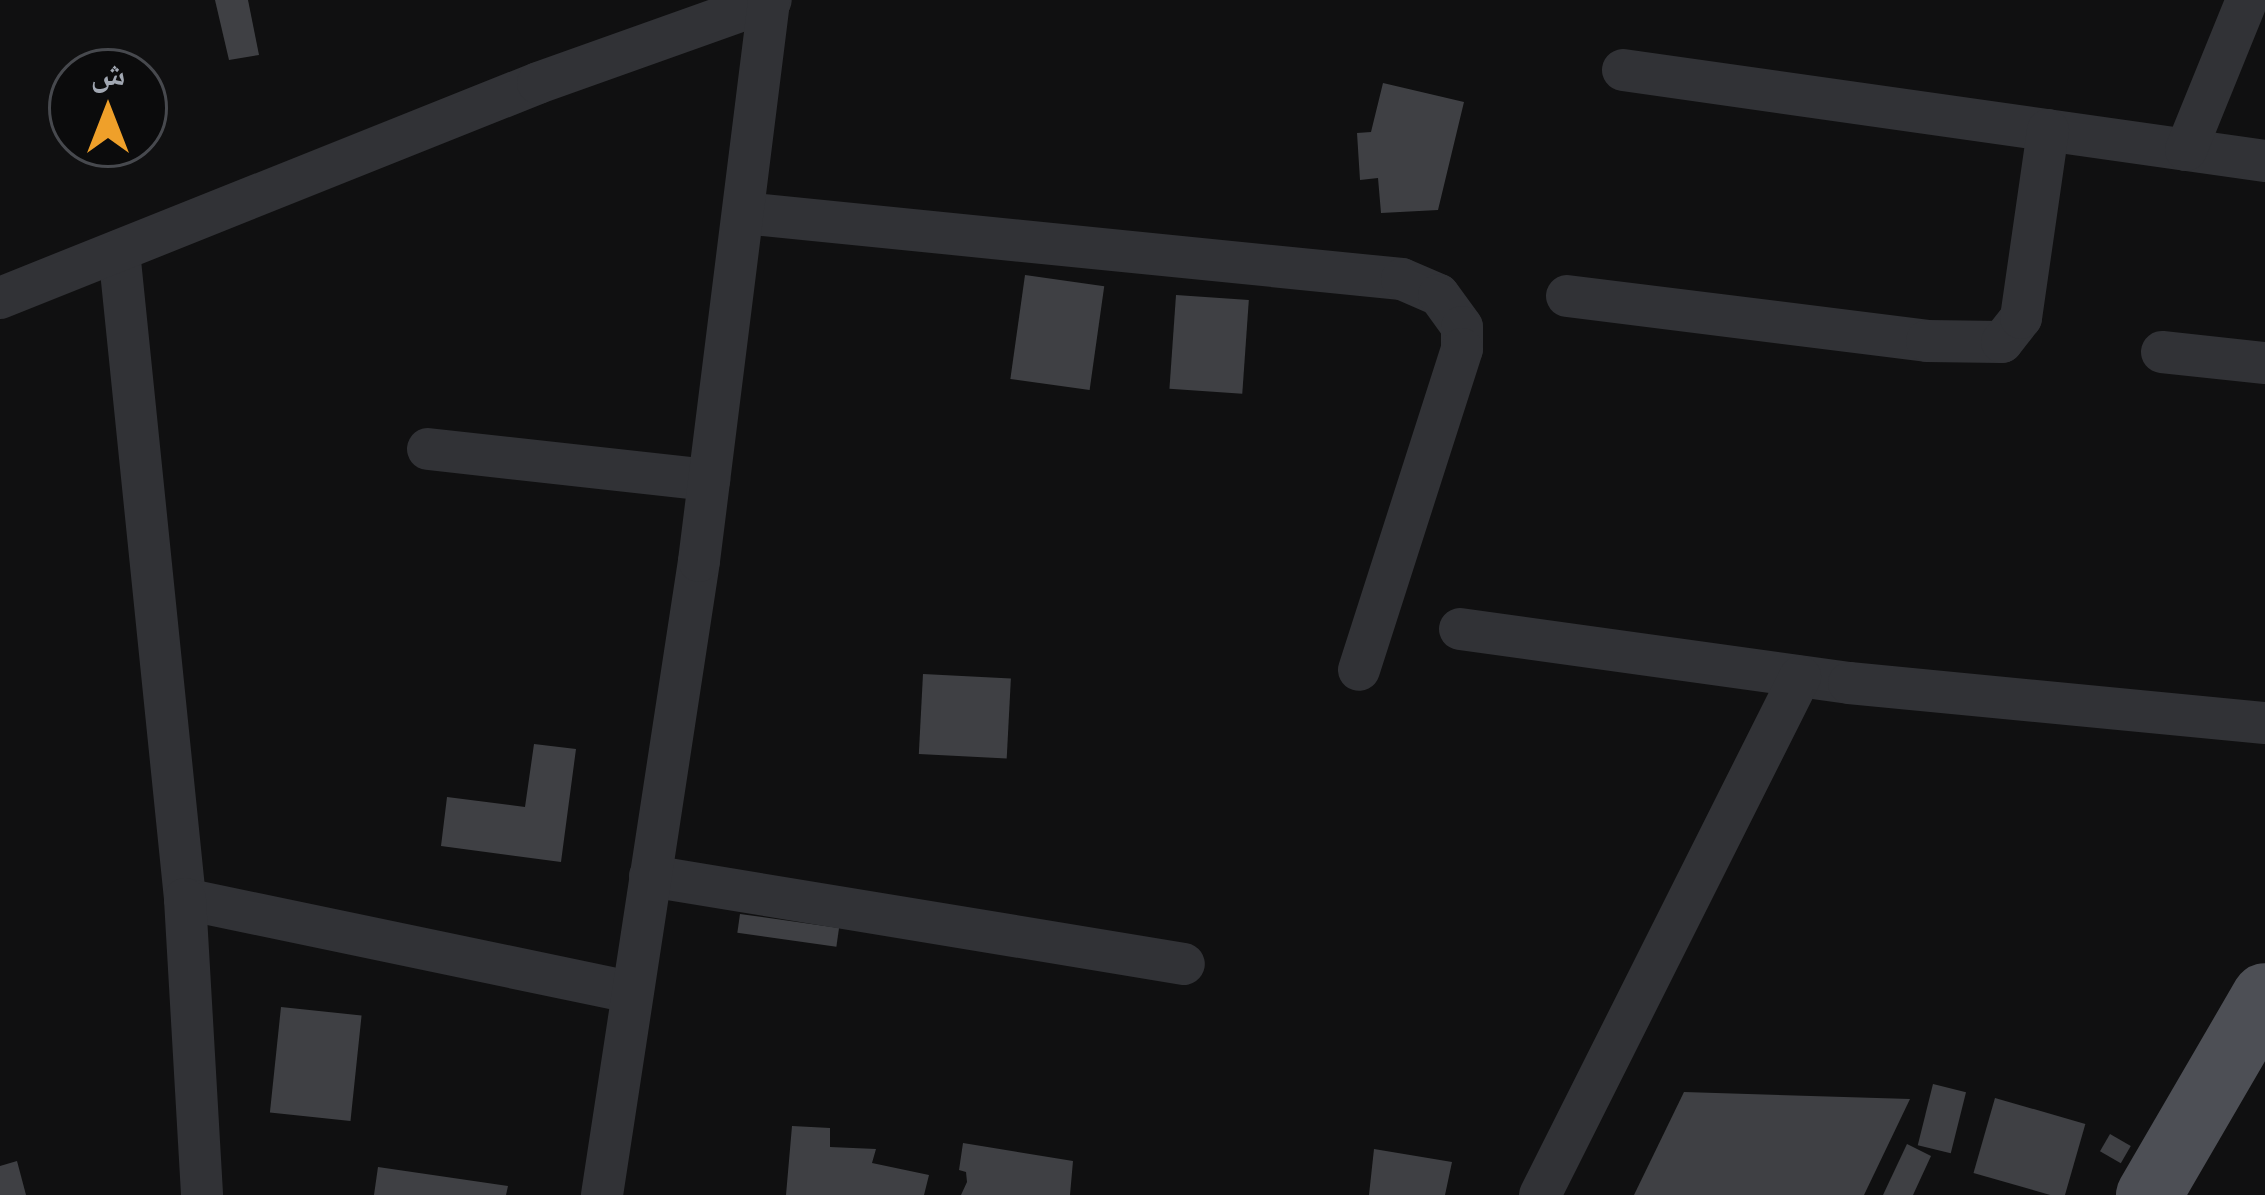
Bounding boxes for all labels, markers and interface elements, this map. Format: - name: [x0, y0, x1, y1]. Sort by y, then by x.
- north arrow: [48, 48, 168, 168]
- text: ش: [90, 54, 126, 95]

